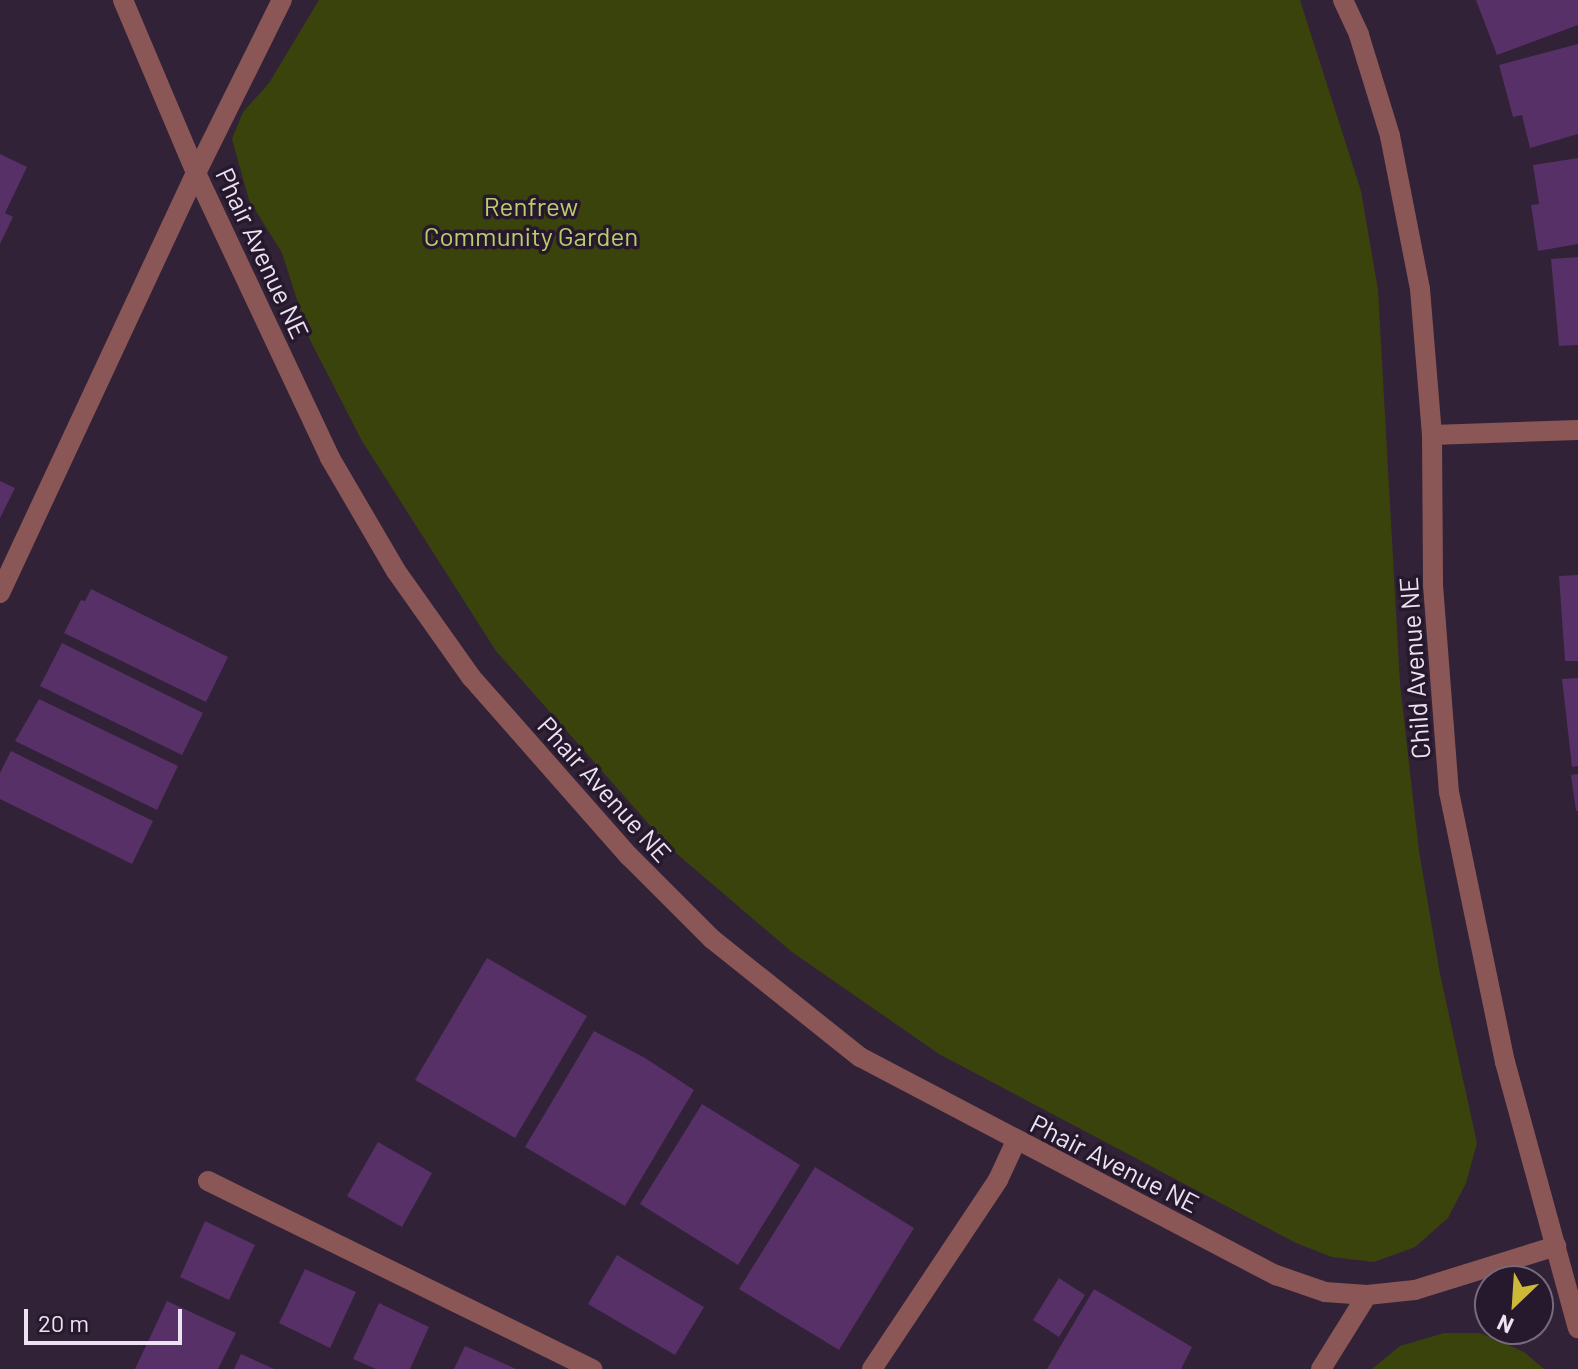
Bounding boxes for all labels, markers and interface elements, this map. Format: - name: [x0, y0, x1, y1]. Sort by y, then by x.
- street label: Phair Avenue NE: [210, 163, 316, 343]
- park label: Renfrew Community Garden: [424, 190, 638, 252]
- street label: Child Avenue NE: [1392, 576, 1436, 760]
- street label: Phair Avenue NE: [532, 710, 678, 868]
- street label: Phair Avenue NE: [1026, 1107, 1204, 1219]
- north arrow: [1474, 1265, 1554, 1345]
- scale bar: [28, 1293, 186, 1343]
- text: 20 m: [38, 1308, 89, 1337]
- text: N: [1493, 1310, 1517, 1340]

